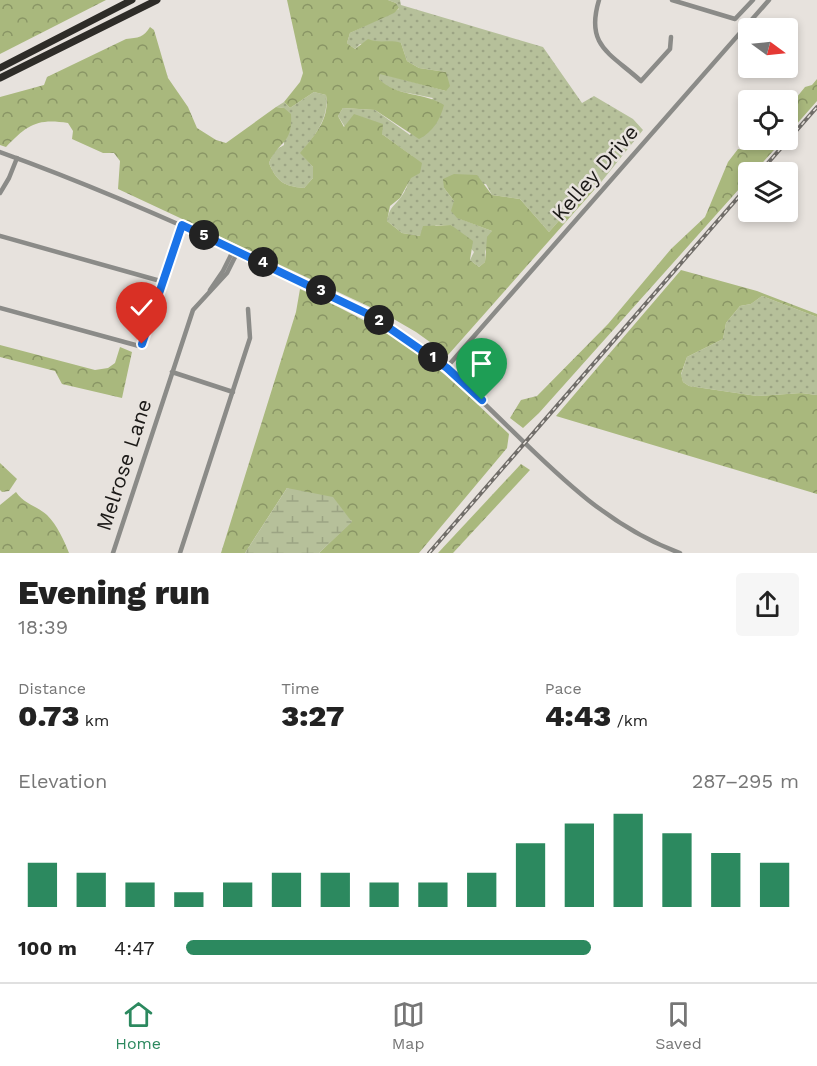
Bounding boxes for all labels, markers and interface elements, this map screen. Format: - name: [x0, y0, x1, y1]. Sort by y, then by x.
- north arrow: [738, 18, 798, 78]
- map controls: [738, 18, 798, 222]
- button: locate: [738, 90, 798, 150]
- street label: Kelley Drive: [546, 119, 643, 226]
- button: layers: [738, 162, 798, 222]
- pin: 5: [189, 220, 219, 250]
- text: 5: [199, 225, 209, 244]
- pin: 4: [248, 247, 278, 277]
- text: 4: [258, 252, 268, 271]
- pin: 3: [306, 275, 336, 305]
- text: 3: [316, 280, 326, 299]
- pin: [116, 282, 167, 344]
- icon: check: [125, 291, 158, 324]
- pin: 2: [364, 305, 394, 335]
- text: 2: [374, 310, 384, 329]
- pin: [456, 338, 507, 400]
- pin: 1: [418, 342, 448, 372]
- text: 1: [430, 347, 436, 366]
- icon: arrive: [465, 347, 498, 380]
- street label: Melrose Lane: [90, 396, 157, 534]
- text: Evening run: [18, 573, 210, 612]
- button: share: [736, 573, 799, 636]
- text: 18:39: [18, 615, 68, 639]
- text: Distance: [18, 679, 86, 698]
- text: Time: [281, 679, 319, 698]
- text: Pace: [545, 679, 582, 698]
- text: 0.73: [18, 698, 79, 733]
- text: 3:27: [281, 698, 345, 733]
- text: 4:43: [545, 698, 611, 733]
- text: km: [79, 711, 109, 730]
- text: /km: [611, 711, 648, 730]
- text: Elevation: [18, 769, 107, 793]
- text: 287–295 m: [692, 769, 799, 793]
- text: 100 m: [18, 936, 77, 960]
- text: 4:47: [114, 936, 155, 960]
- tab: Home: [115, 998, 161, 1053]
- tab: Map: [392, 998, 425, 1053]
- tab: Saved: [655, 998, 702, 1053]

